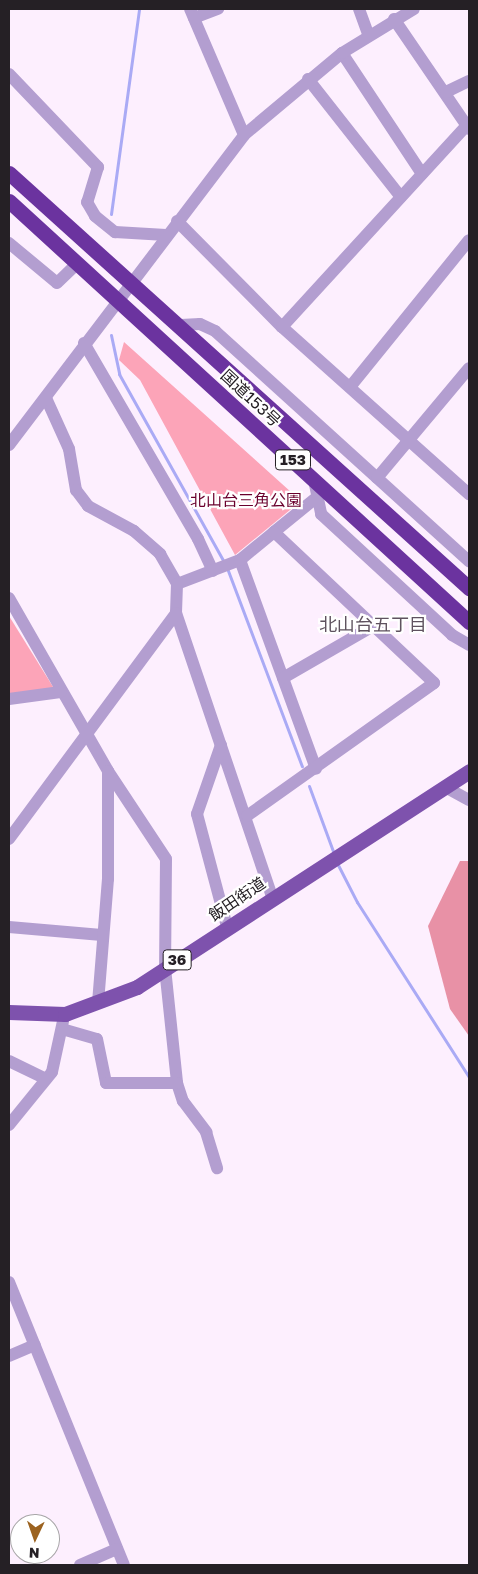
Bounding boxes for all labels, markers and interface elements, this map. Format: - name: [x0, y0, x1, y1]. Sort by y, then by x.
- street label: 国道153号: [217, 366, 285, 430]
- road number: 153: [274, 448, 312, 472]
- park label: 北山台三角公園: [190, 490, 302, 510]
- district label: 北山台五丁目: [319, 613, 427, 635]
- street label: 飯田街道: [205, 873, 269, 925]
- road number: 36: [162, 948, 192, 972]
- north arrow: [10, 1514, 60, 1564]
- text: N: [28, 1545, 40, 1562]

